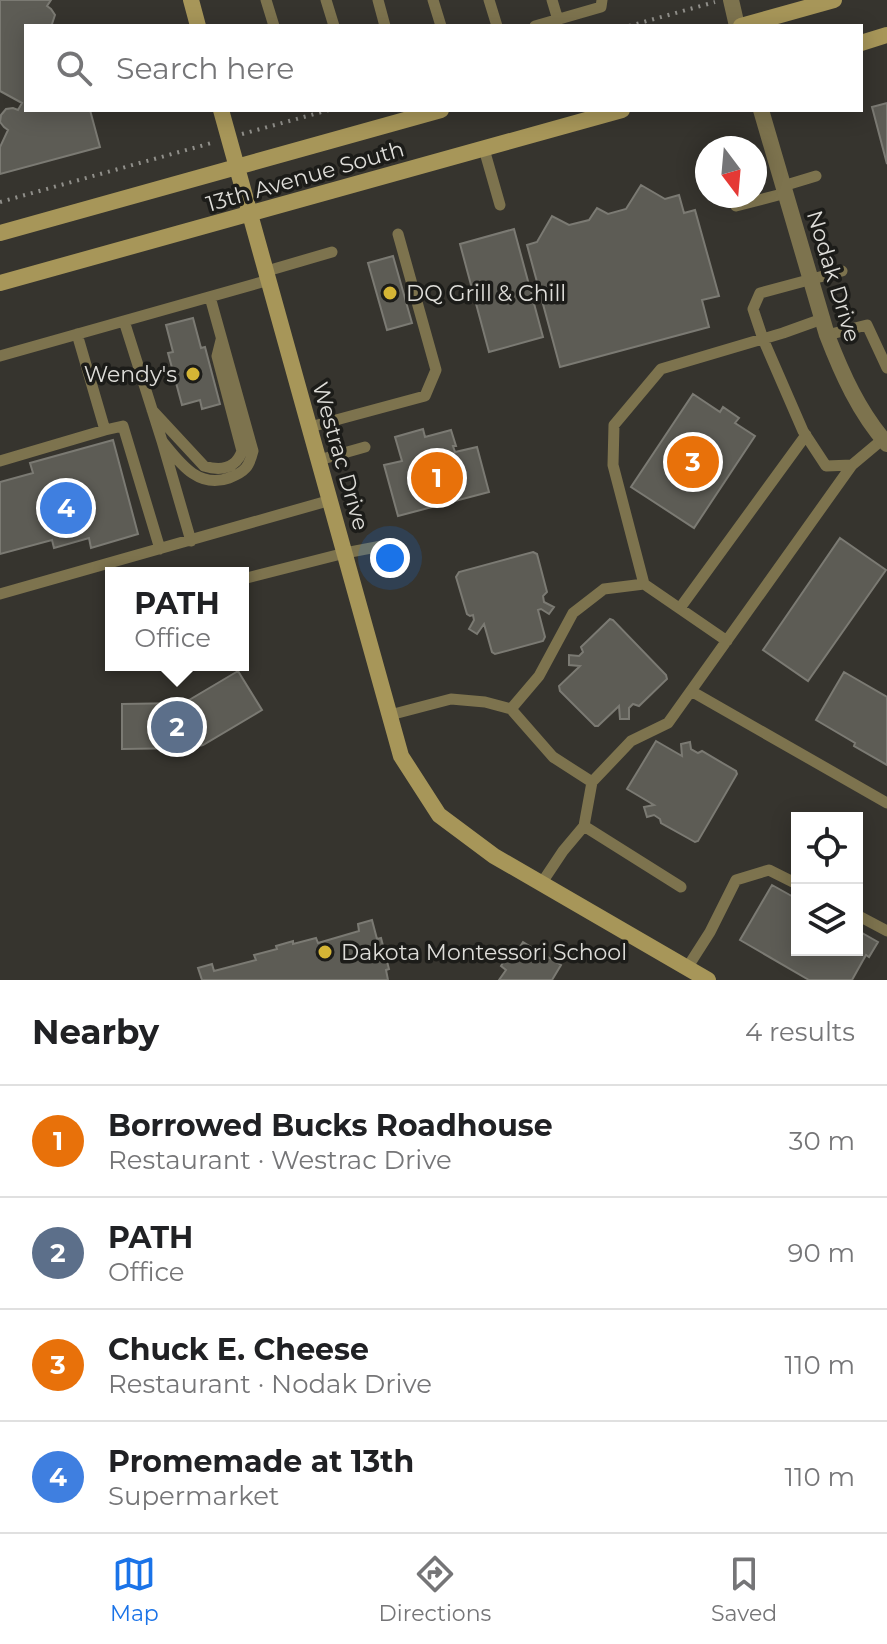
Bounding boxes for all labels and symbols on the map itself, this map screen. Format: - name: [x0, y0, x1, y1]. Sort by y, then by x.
- street label: 13th Avenue South: [203, 135, 407, 218]
- north arrow: [695, 136, 767, 208]
- street label: Nodak Drive: [801, 207, 866, 345]
- place label: DQ Grill & Chill: [406, 280, 566, 307]
- marker: DQ Grill & Chill: [381, 284, 399, 302]
- place label: Wendy's: [84, 361, 177, 388]
- marker: Wendy's: [184, 365, 202, 383]
- street label: Westrac Drive: [306, 379, 375, 533]
- pin: 3: [667, 432, 719, 492]
- pin: 1: [411, 448, 463, 508]
- pin: 4: [40, 478, 92, 538]
- your location: [370, 538, 410, 578]
- pin: 2: [151, 697, 203, 757]
- place label: Dakota Montessori School: [341, 939, 627, 966]
- marker: Dakota Montessori School: [316, 943, 334, 961]

